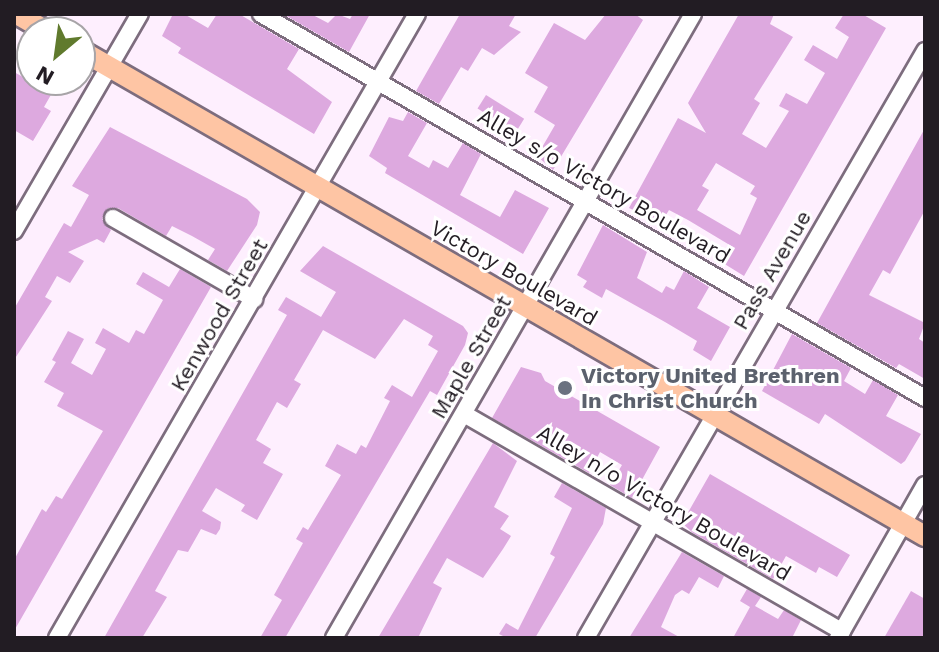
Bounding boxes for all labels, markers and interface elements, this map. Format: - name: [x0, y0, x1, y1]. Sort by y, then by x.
- north arrow: [16, 16, 96, 96]
- text: N: [32, 61, 58, 91]
- street label: Alley s/o Victory Boulevard: [472, 102, 736, 270]
- street label: Pass Avenue: [727, 205, 817, 335]
- street label: Victory Boulevard: [426, 214, 602, 332]
- street label: Kenwood Street: [165, 234, 273, 396]
- street label: Maple Street: [425, 291, 517, 423]
- place label: Victory United Brethren In Christ Church: [581, 362, 840, 414]
- marker: Victory United Brethren In Christ Church: [556, 379, 574, 397]
- street label: Alley n/o Victory Boulevard: [531, 419, 797, 587]

